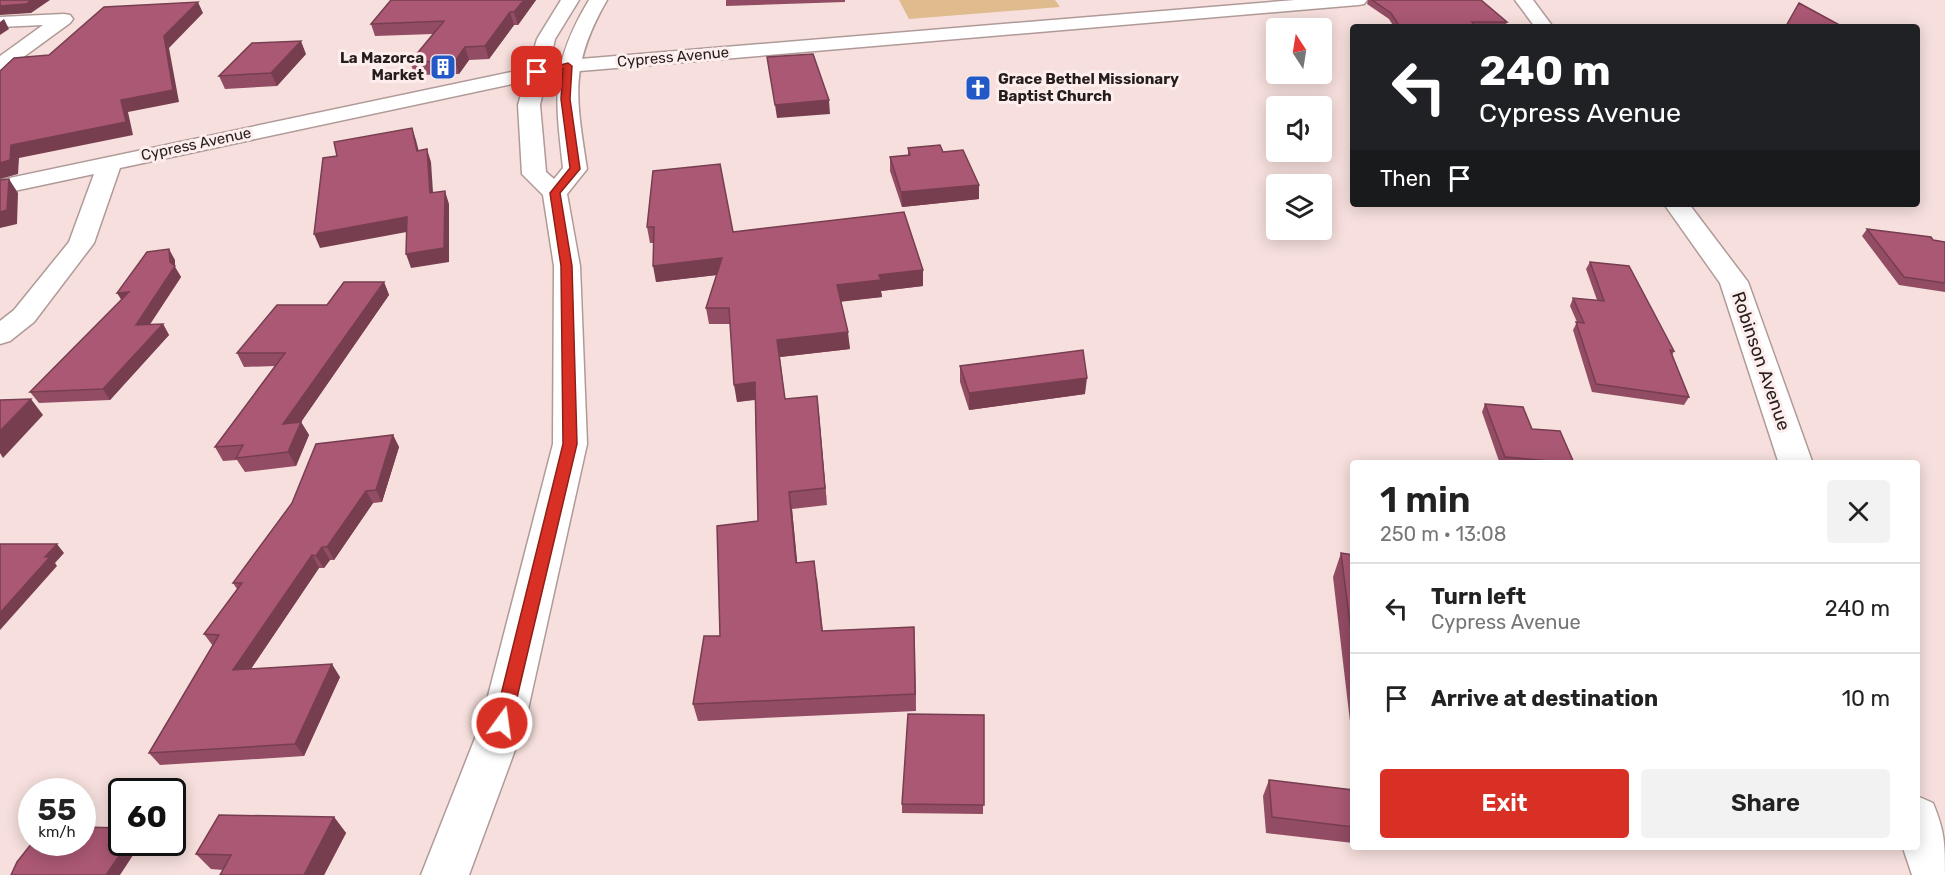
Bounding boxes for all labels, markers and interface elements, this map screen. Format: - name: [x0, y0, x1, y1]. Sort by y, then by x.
- north arrow: [1266, 18, 1332, 84]
- map controls: [1266, 18, 1332, 240]
- street label: Cypress Avenue: [616, 43, 730, 71]
- pin: [511, 46, 562, 97]
- text: 240 m: [1479, 46, 1611, 96]
- icon: left: [1380, 48, 1458, 126]
- place label: La Mazorca Market: [340, 49, 424, 84]
- building icon: La Mazorca Market: [428, 52, 458, 82]
- icon: arrive: [520, 55, 553, 88]
- place label: Grace Bethel Missionary Baptist Church: [998, 70, 1179, 105]
- church icon: Grace Bethel Missionary Baptist Church: [963, 73, 993, 103]
- button: sound: [1266, 96, 1332, 162]
- text: Cypress Avenue: [1479, 97, 1681, 129]
- street label: Cypress Avenue: [139, 124, 253, 164]
- icon: arrive: [1443, 162, 1476, 195]
- text: Then: [1380, 165, 1431, 192]
- button: layers: [1266, 174, 1332, 240]
- street label: Robinson Avenue: [1727, 289, 1795, 433]
- text: 1 min: [1380, 478, 1471, 521]
- button: close: [1827, 480, 1890, 543]
- text: 250 m · 13:08: [1380, 522, 1507, 546]
- text: Turn left: [1431, 583, 1526, 610]
- icon: left: [1380, 592, 1413, 625]
- text: 240 m: [1825, 595, 1890, 622]
- text: Cypress Avenue: [1431, 610, 1581, 634]
- icon: arrive: [1380, 682, 1413, 715]
- text: Arrive at destination: [1431, 685, 1658, 712]
- text: 10 m: [1842, 685, 1890, 712]
- position arrow: [470, 691, 534, 755]
- button: Exit: [1380, 769, 1629, 838]
- button: Share: [1641, 769, 1890, 838]
- speed limit sign: 60: [108, 778, 186, 856]
- text: 55: [38, 792, 76, 828]
- text: km/h: [38, 823, 76, 841]

